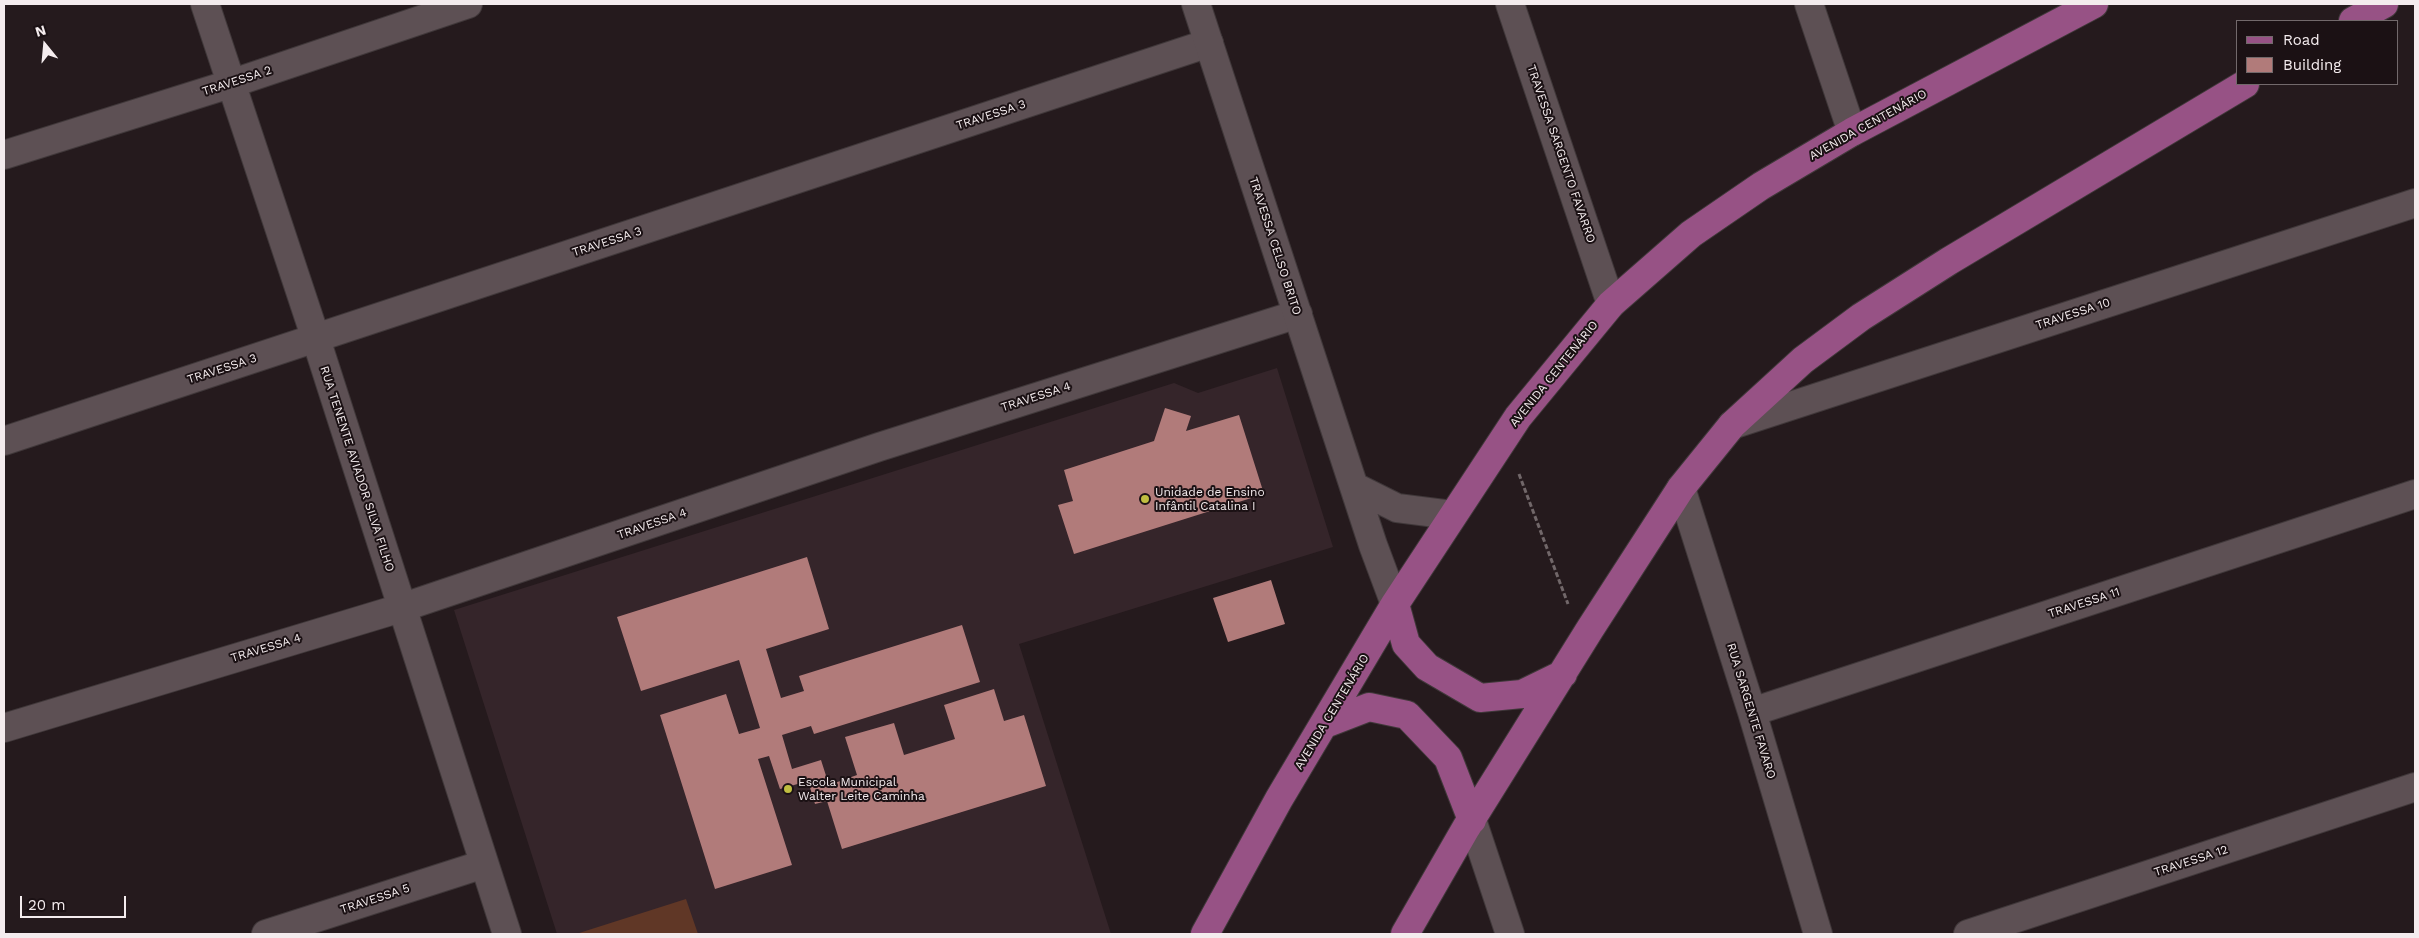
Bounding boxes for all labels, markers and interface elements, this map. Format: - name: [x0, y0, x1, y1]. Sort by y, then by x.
- north arrow: [20, 20, 70, 70]
- legend: [2236, 20, 2399, 85]
- text: N: [33, 21, 48, 40]
- text: Road: [2283, 31, 2320, 49]
- text: Building: [2283, 56, 2341, 74]
- street label: TRAVESSA 2: [200, 63, 274, 99]
- street label: TRAVESSA SARGENTO FAVARRO: [1524, 63, 1598, 245]
- street label: AVENIDA CENTENÁRIO: [1807, 87, 1929, 163]
- street label: TRAVESSA 3: [954, 97, 1028, 133]
- street label: TRAVESSA CELSO BRITO: [1246, 175, 1304, 317]
- street label: TRAVESSA 3: [570, 224, 644, 260]
- street label: TRAVESSA 10: [2034, 295, 2112, 333]
- street label: AVENIDA CENTENÁRIO: [1507, 318, 1601, 430]
- street label: TRAVESSA 3: [185, 351, 259, 387]
- street label: RUA TENENTE AVIADOR SILVA FILHO: [317, 364, 397, 574]
- street label: TRAVESSA 4: [999, 379, 1073, 415]
- place label: Unidade de Ensino Infântil Catalina I: [1155, 485, 1265, 513]
- marker: Unidade de Ensino Infântil Catalina I: [1139, 493, 1151, 505]
- street label: TRAVESSA 4: [615, 505, 689, 543]
- street label: TRAVESSA 11: [2046, 585, 2122, 621]
- street label: TRAVESSA 4: [229, 631, 303, 665]
- street label: RUA SARGENTE FAVARO: [1723, 641, 1779, 781]
- street label: AVENIDA CENTENÁRIO: [1292, 652, 1372, 772]
- place label: Escola Municipal Walter Leite Caminha: [798, 775, 925, 803]
- marker: Escola Municipal Walter Leite Caminha: [782, 783, 794, 795]
- street label: TRAVESSA 12: [2152, 842, 2230, 880]
- street label: TRAVESSA 5: [338, 881, 412, 917]
- scale bar: [22, 886, 129, 918]
- text: 20 m: [28, 896, 66, 914]

